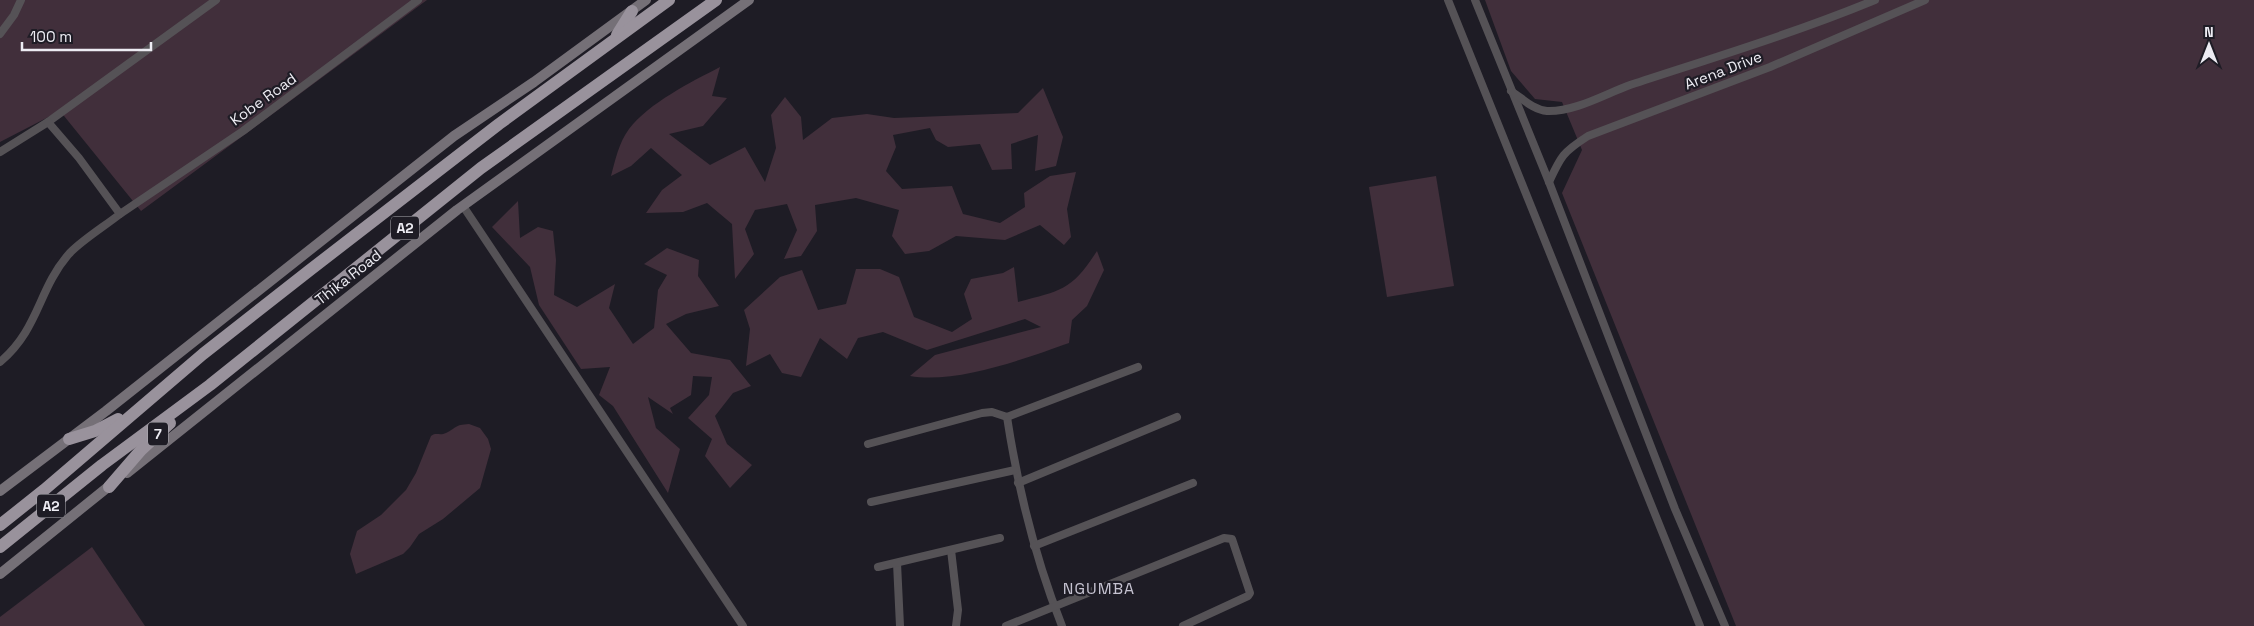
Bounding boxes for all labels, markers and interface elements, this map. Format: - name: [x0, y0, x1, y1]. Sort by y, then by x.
- scale bar: [22, 20, 151, 52]
- north arrow: [2184, 20, 2234, 70]
- text: N: [2204, 23, 2214, 41]
- text: 100 m: [30, 27, 72, 46]
- street label: Arena Drive: [1682, 47, 1764, 93]
- street label: Kobe Road: [226, 69, 300, 129]
- road number: A2: [391, 217, 419, 240]
- street label: Thika Road: [311, 245, 385, 309]
- road number: 7: [148, 422, 168, 446]
- road number: A2: [37, 494, 65, 518]
- district label: NGUMBA: [1063, 578, 1135, 599]

